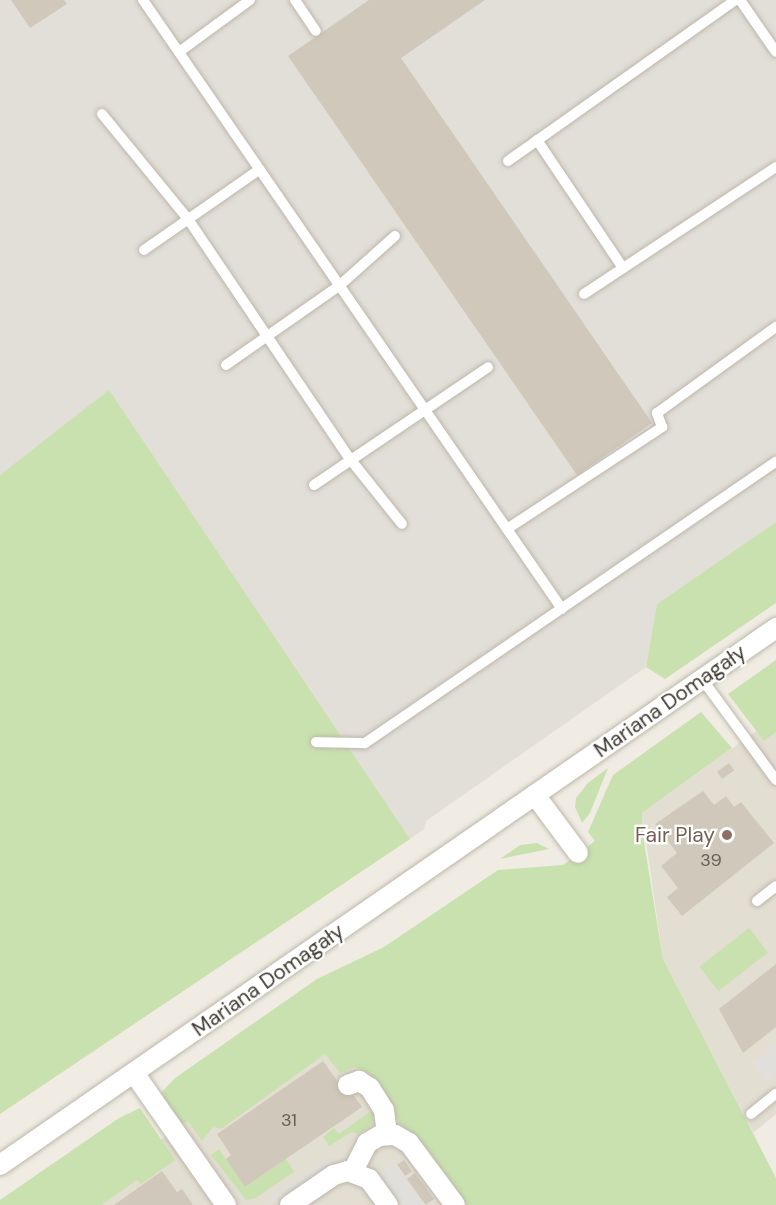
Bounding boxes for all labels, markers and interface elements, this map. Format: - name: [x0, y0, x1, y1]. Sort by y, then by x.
- street label: Mariana Domagały: [589, 639, 751, 763]
- place label: Fair Play: [635, 822, 715, 848]
- marker: Fair Play: [720, 828, 734, 842]
- house number: 39: [700, 849, 722, 871]
- street label: Mariana Domagały: [187, 918, 349, 1042]
- house number: 31: [281, 1109, 297, 1131]

